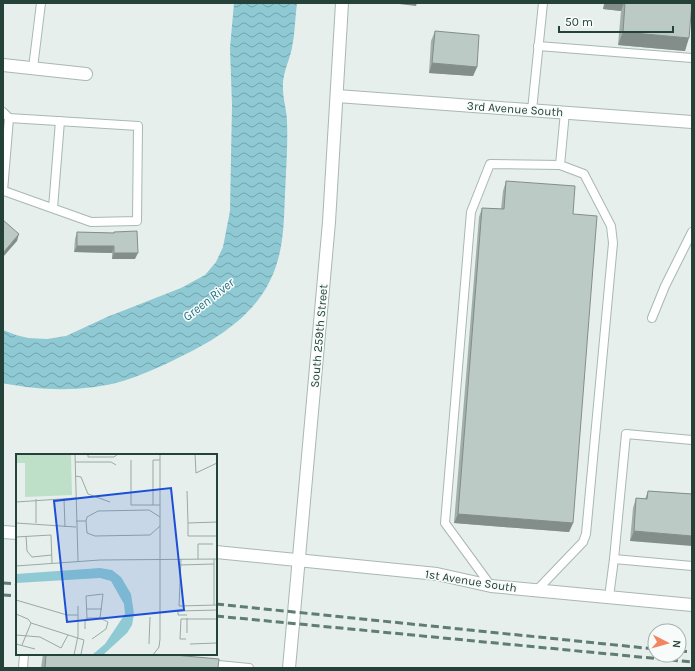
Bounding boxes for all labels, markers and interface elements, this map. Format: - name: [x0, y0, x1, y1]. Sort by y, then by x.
- scale bar: [559, 8, 673, 34]
- text: 50 m: [565, 15, 593, 29]
- street label: 3rd Avenue South: [466, 99, 564, 119]
- water label: Green River: [180, 274, 237, 324]
- street label: South 259th Street: [307, 283, 331, 388]
- inset map: [16, 454, 217, 655]
- street label: 1st Avenue South: [424, 567, 518, 595]
- north arrow: [647, 623, 687, 663]
- text: N: [670, 639, 683, 649]

